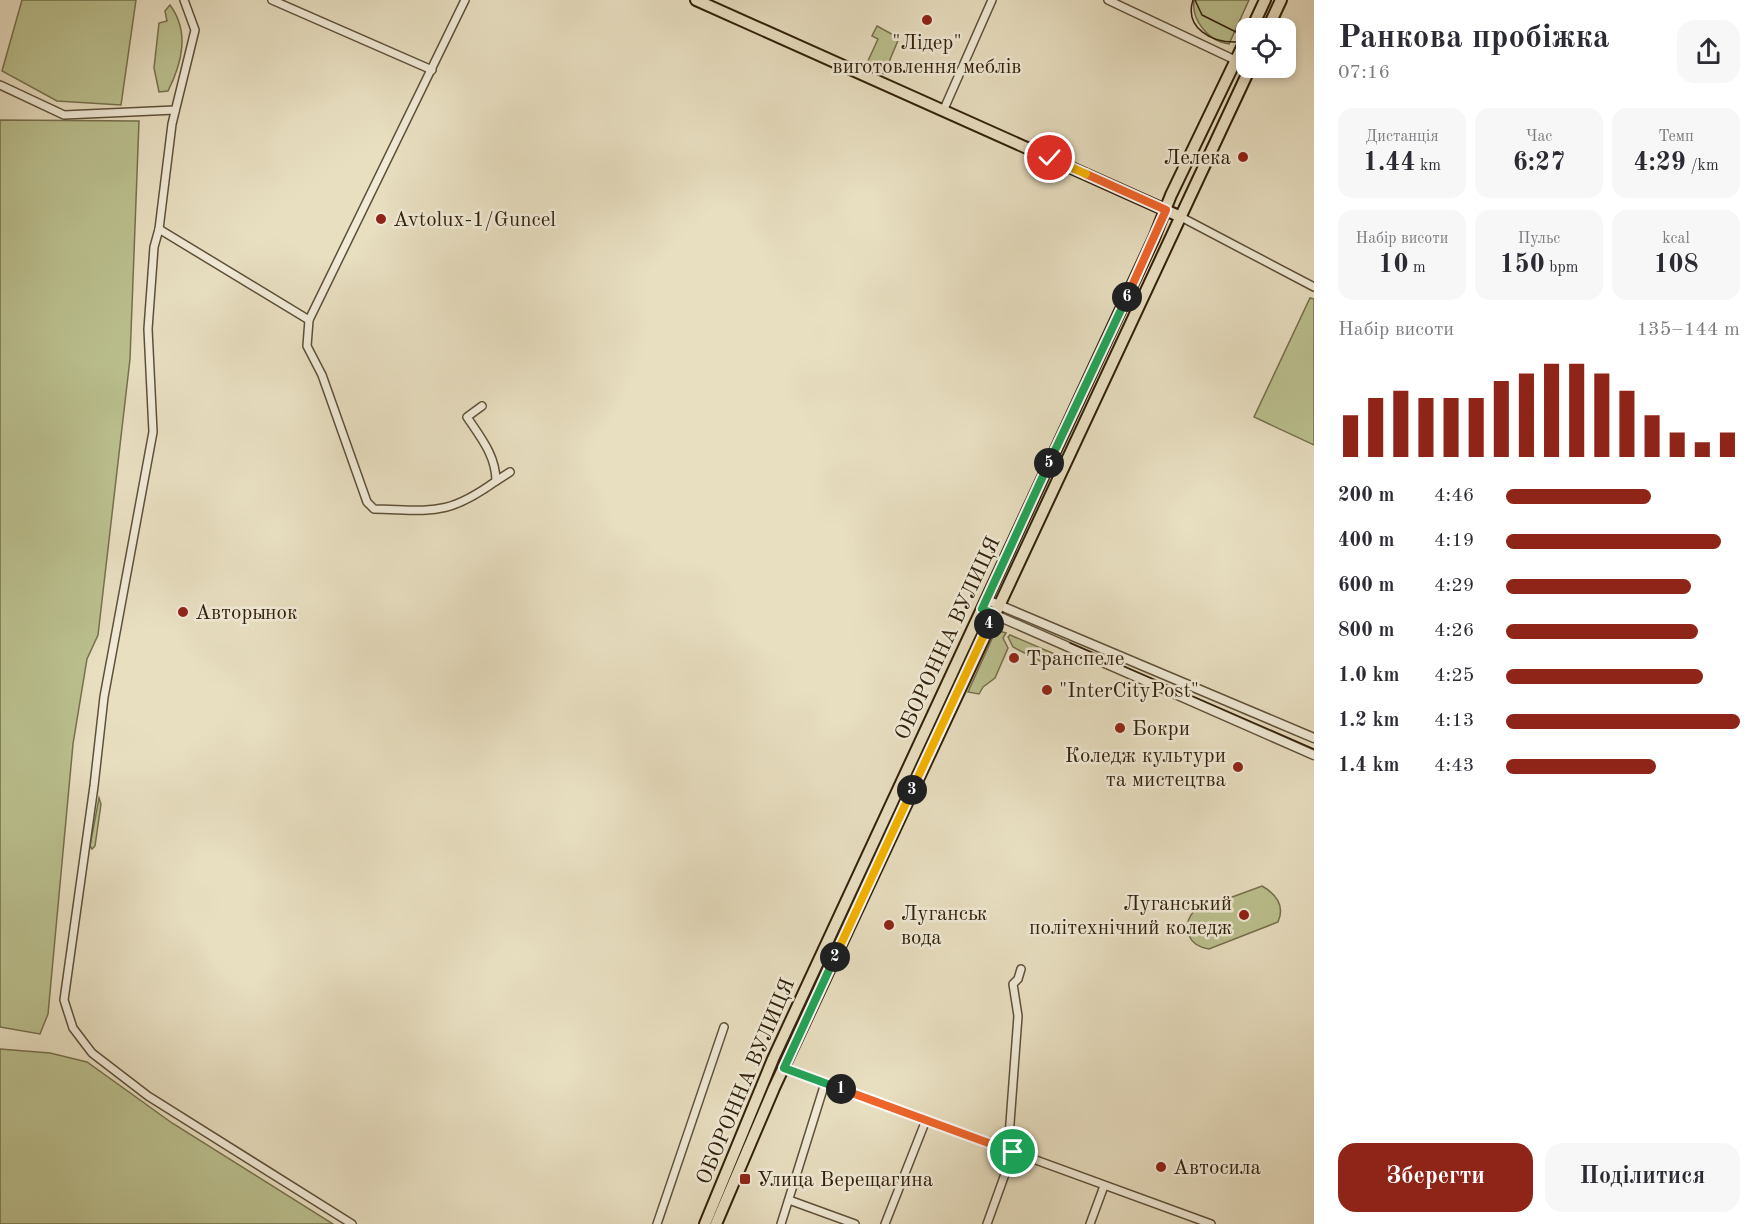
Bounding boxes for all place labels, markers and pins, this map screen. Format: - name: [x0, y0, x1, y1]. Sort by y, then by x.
- marker: "Лідер" виготовлення меблів: [920, 13, 934, 27]
- place label: "Лідер" виготовлення меблів: [833, 33, 1021, 78]
- pin: [1024, 132, 1075, 183]
- place label: Лелека: [1164, 148, 1231, 169]
- marker: Лелека: [1236, 150, 1250, 164]
- place label: Avtolux-1/Guncel: [393, 210, 556, 231]
- marker: Avtolux-1/Guncel: [374, 212, 388, 226]
- pin: 6: [1112, 282, 1142, 312]
- pin: 5: [1034, 448, 1064, 478]
- place label: Авторынок: [195, 603, 298, 624]
- marker: Авторынок: [176, 605, 190, 619]
- pin: 4: [974, 609, 1004, 639]
- place label: Транспеле: [1026, 649, 1124, 670]
- marker: Транспеле: [1007, 651, 1021, 665]
- place label: "InterCityPost": [1059, 681, 1199, 702]
- marker: "InterCityPost": [1040, 683, 1054, 697]
- place label: Бокри: [1132, 719, 1190, 740]
- marker: Бокри: [1113, 721, 1127, 735]
- place label: Коледж культури та мистецтва: [1065, 746, 1226, 791]
- marker: Коледж культури та мистецтва: [1231, 760, 1245, 774]
- pin: 3: [897, 775, 927, 805]
- place label: Луганський політехнічний коледж: [1029, 894, 1232, 939]
- place label: Луганськ вода: [901, 904, 988, 949]
- marker: Луганський політехнічний коледж: [1237, 908, 1251, 922]
- marker: Луганськ вода: [882, 918, 896, 932]
- pin: 2: [820, 942, 850, 972]
- pin: 1: [826, 1074, 856, 1104]
- pin: [987, 1126, 1038, 1177]
- place label: Автосила: [1173, 1158, 1261, 1179]
- marker: Автосила: [1154, 1160, 1168, 1174]
- place label: Улица Верещагина: [757, 1170, 933, 1191]
- marker: Улица Верещагина: [738, 1172, 752, 1186]

